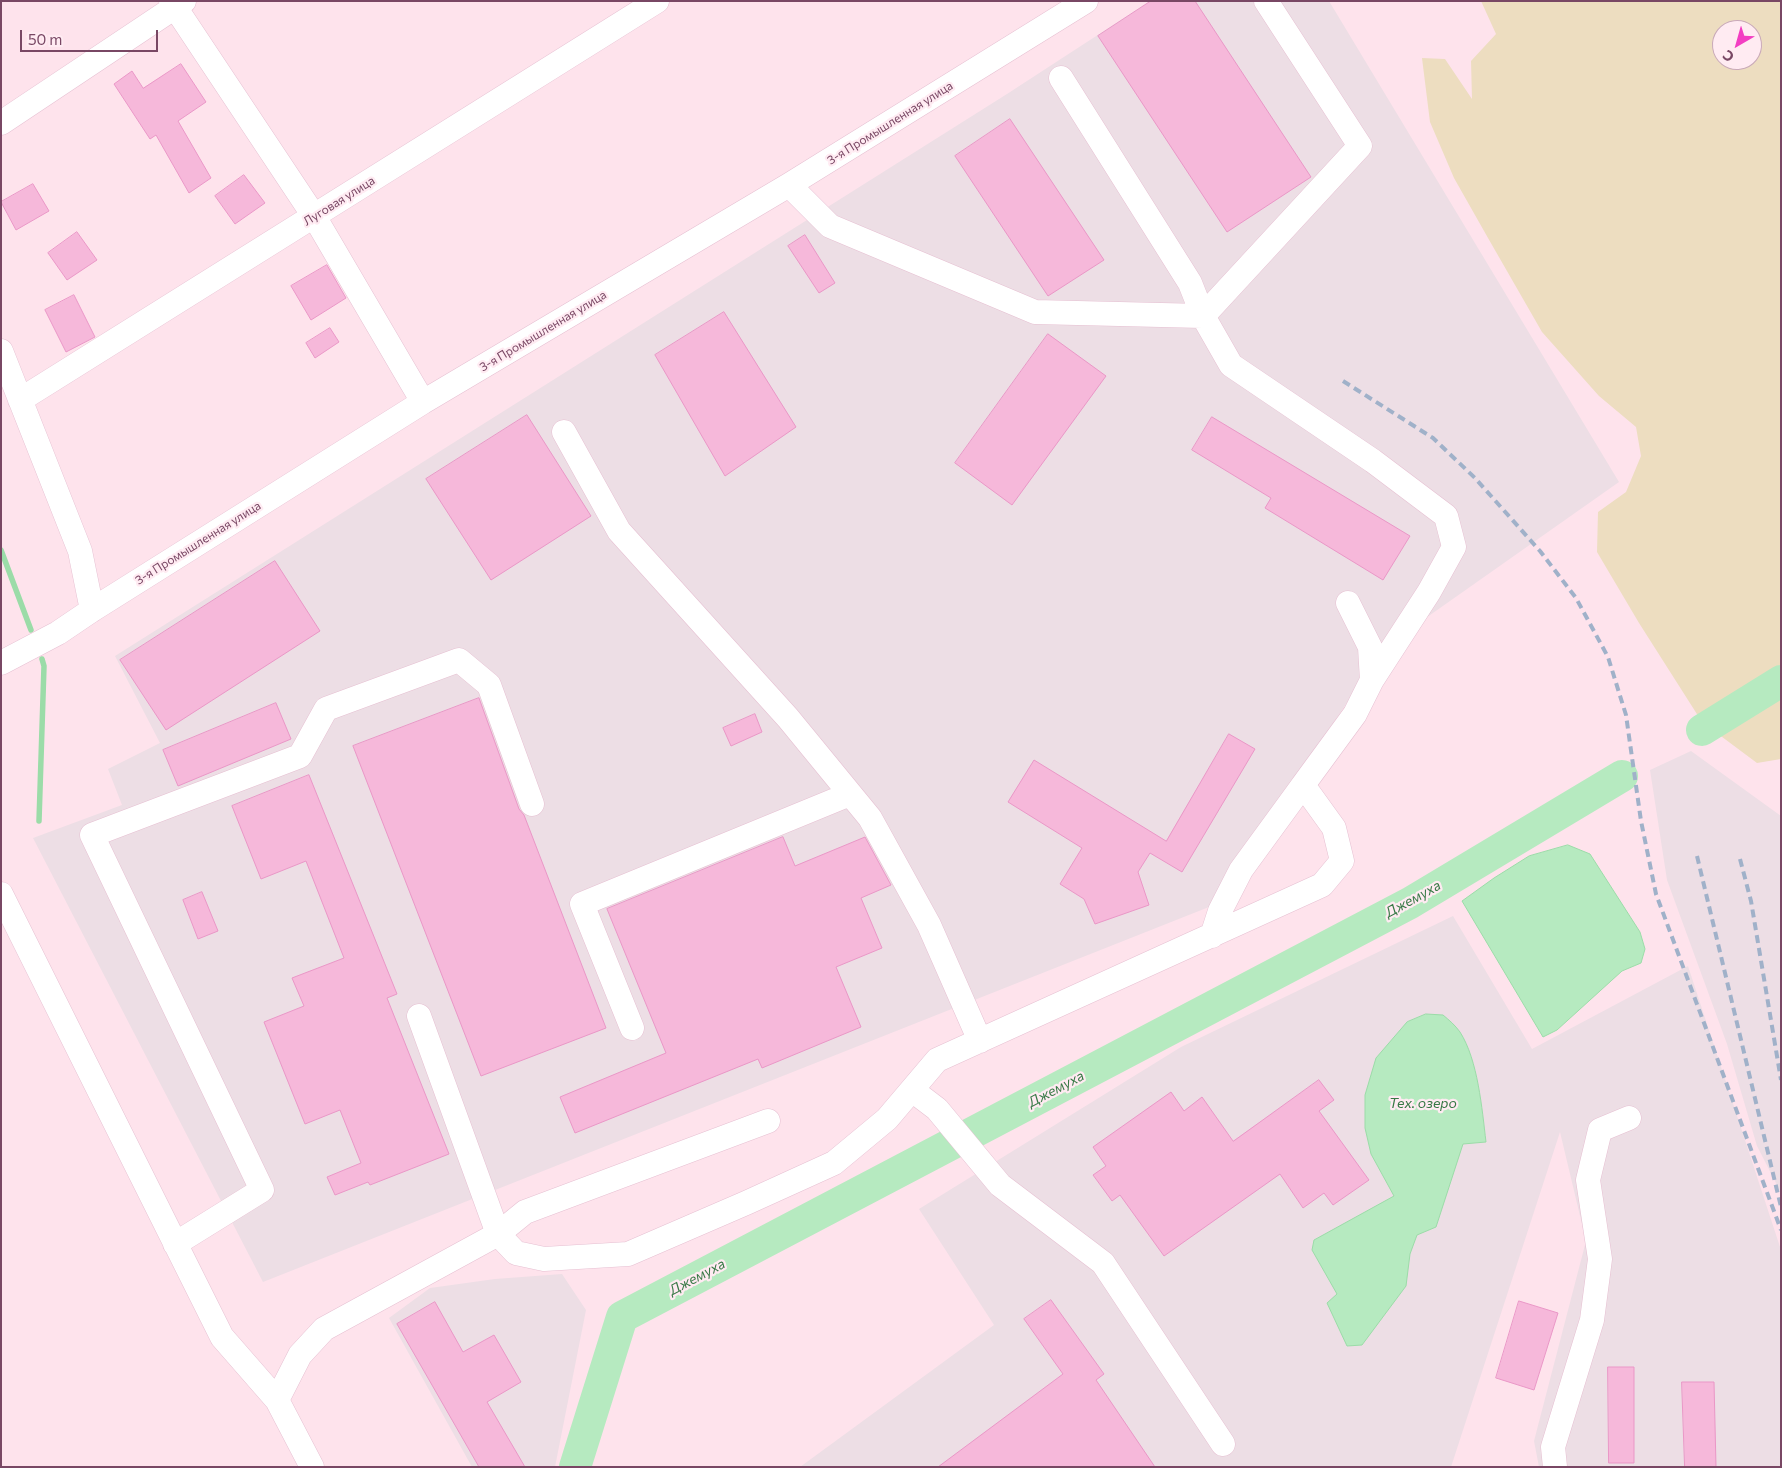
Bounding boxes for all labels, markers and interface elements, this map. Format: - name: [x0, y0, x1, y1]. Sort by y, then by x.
- scale bar: [22, 20, 160, 52]
- north arrow: [1712, 20, 1762, 70]
- text: 50 m: [28, 30, 62, 48]
- text: С: [1719, 47, 1737, 66]
- street label: 3-я Промышленная улица: [825, 78, 955, 168]
- street label: Луговая улица: [301, 173, 377, 229]
- street label: 3-я Промышленная улица: [477, 287, 609, 375]
- street label: 3-я Промышленная улица: [133, 498, 263, 588]
- water label: Джемуха: [1382, 877, 1444, 921]
- water label: Джемуха: [1025, 1067, 1087, 1111]
- water label: Тех. озеро: [1389, 1095, 1457, 1111]
- water label: Джемуха: [666, 1255, 728, 1299]

